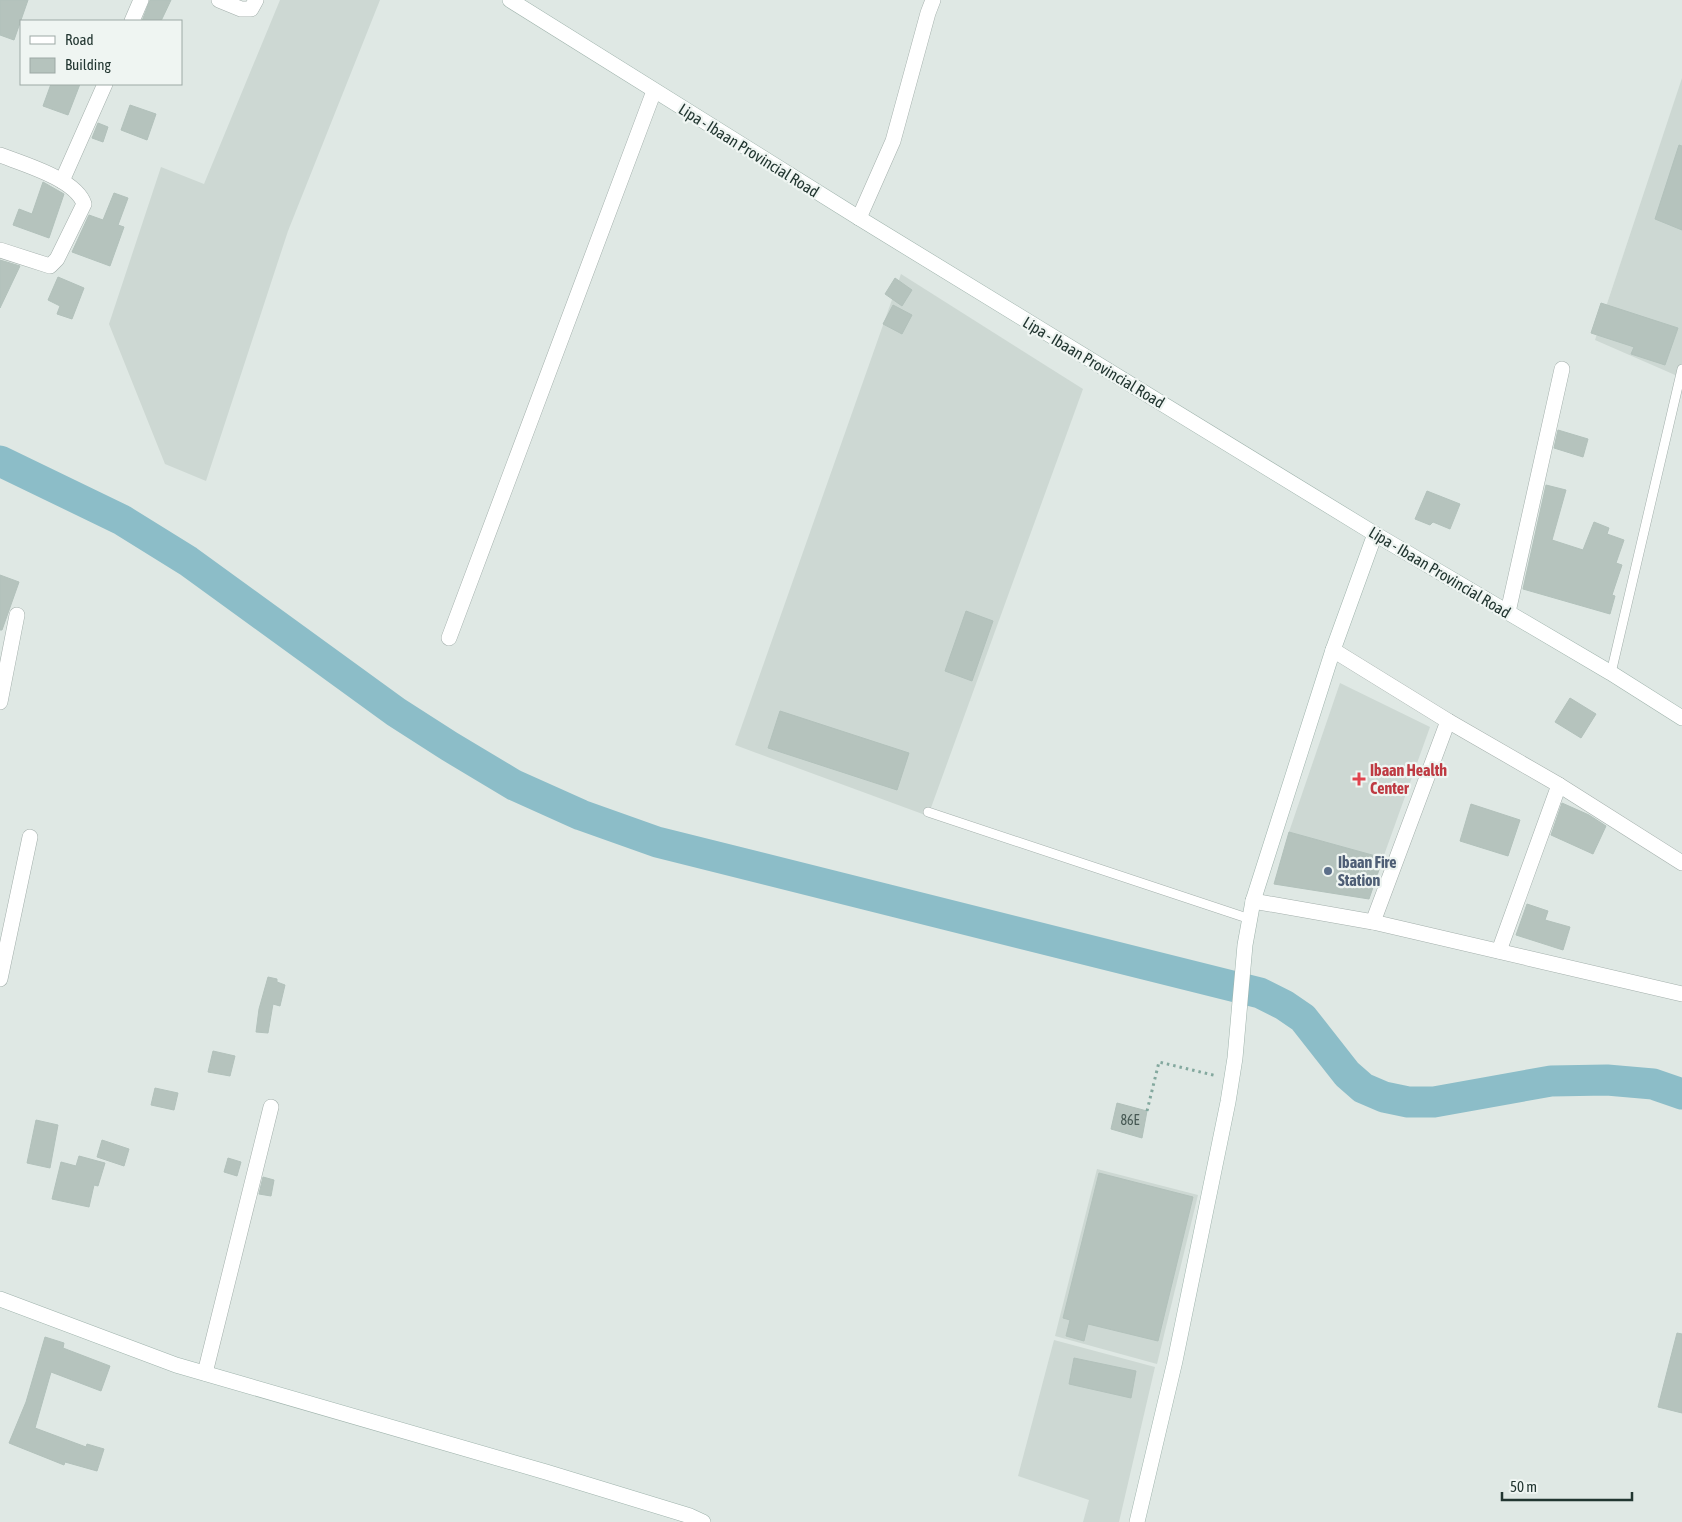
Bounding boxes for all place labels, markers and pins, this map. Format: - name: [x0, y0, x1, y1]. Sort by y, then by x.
- place label: Ibaan Health Center: [1370, 761, 1447, 797]
- marker: Ibaan Health Center: [1352, 772, 1366, 786]
- place label: Ibaan Fire Station: [1338, 853, 1397, 889]
- marker: Ibaan Fire Station: [1322, 865, 1334, 877]

